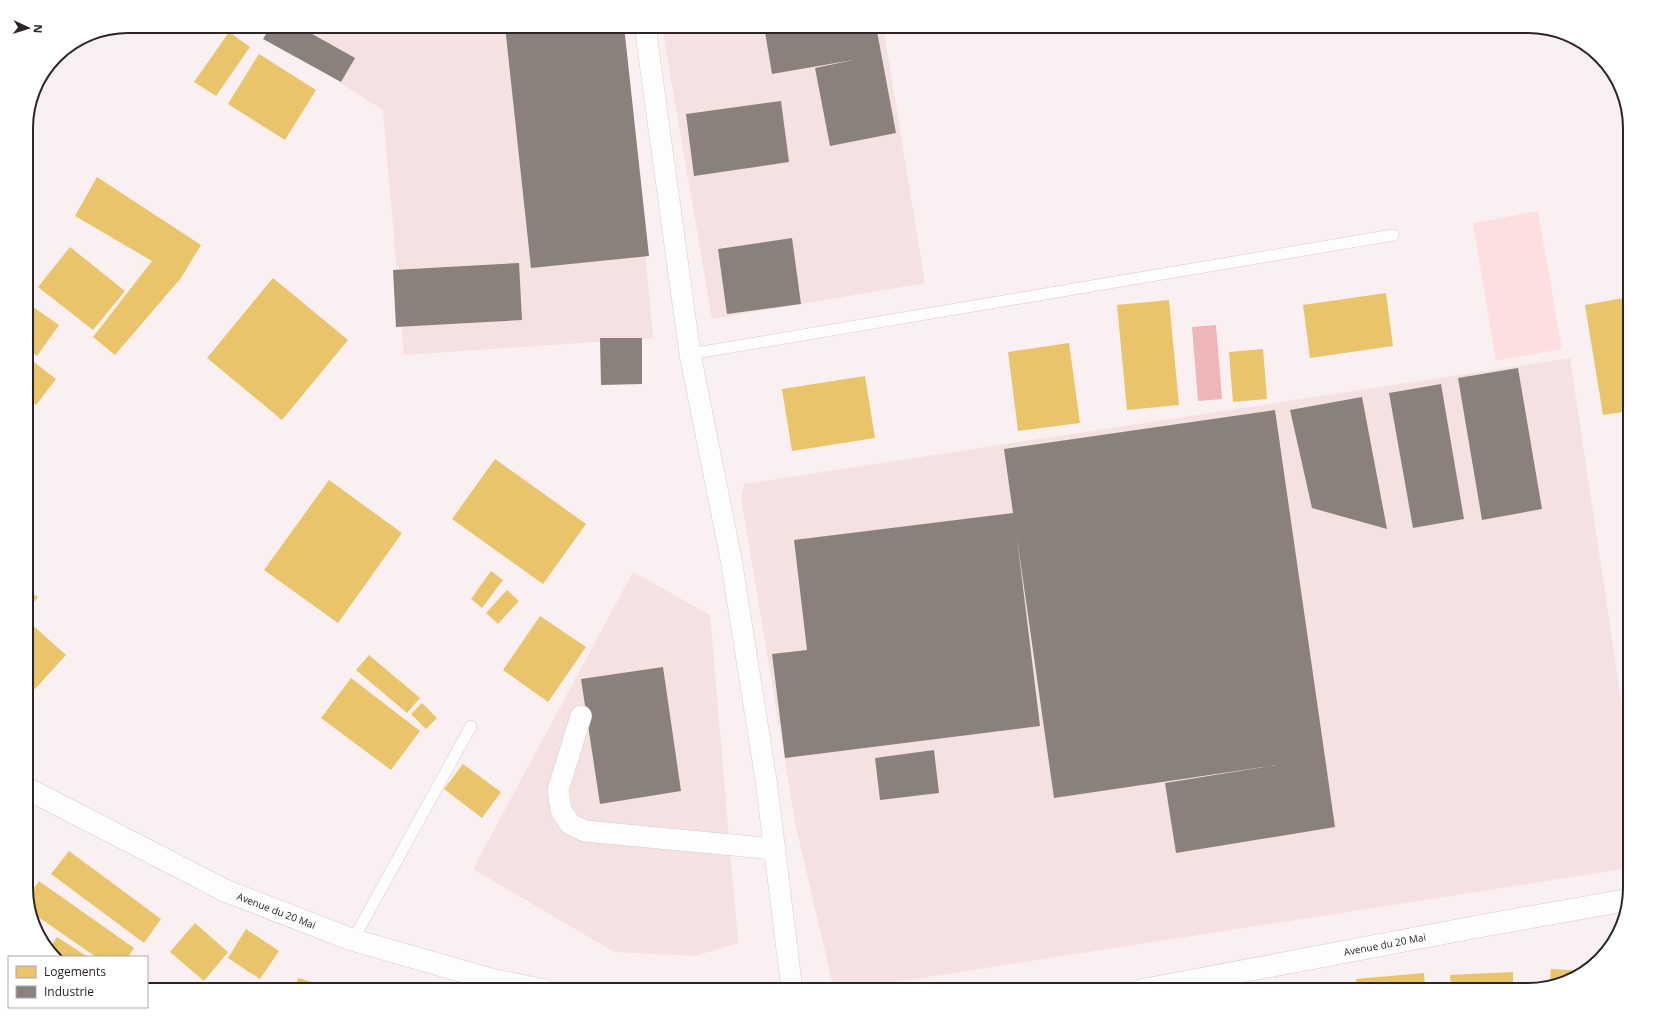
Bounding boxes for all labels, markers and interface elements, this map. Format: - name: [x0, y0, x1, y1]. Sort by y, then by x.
- north arrow: [8, 8, 48, 48]
- text: N: [31, 24, 46, 34]
- street label: Avenue du 20 Mai: [235, 889, 318, 932]
- street label: Avenue du 20 Mai: [1342, 930, 1427, 959]
- legend: [8, 956, 148, 1008]
- text: Logements: [44, 963, 106, 980]
- text: Industrie: [44, 983, 94, 1000]

